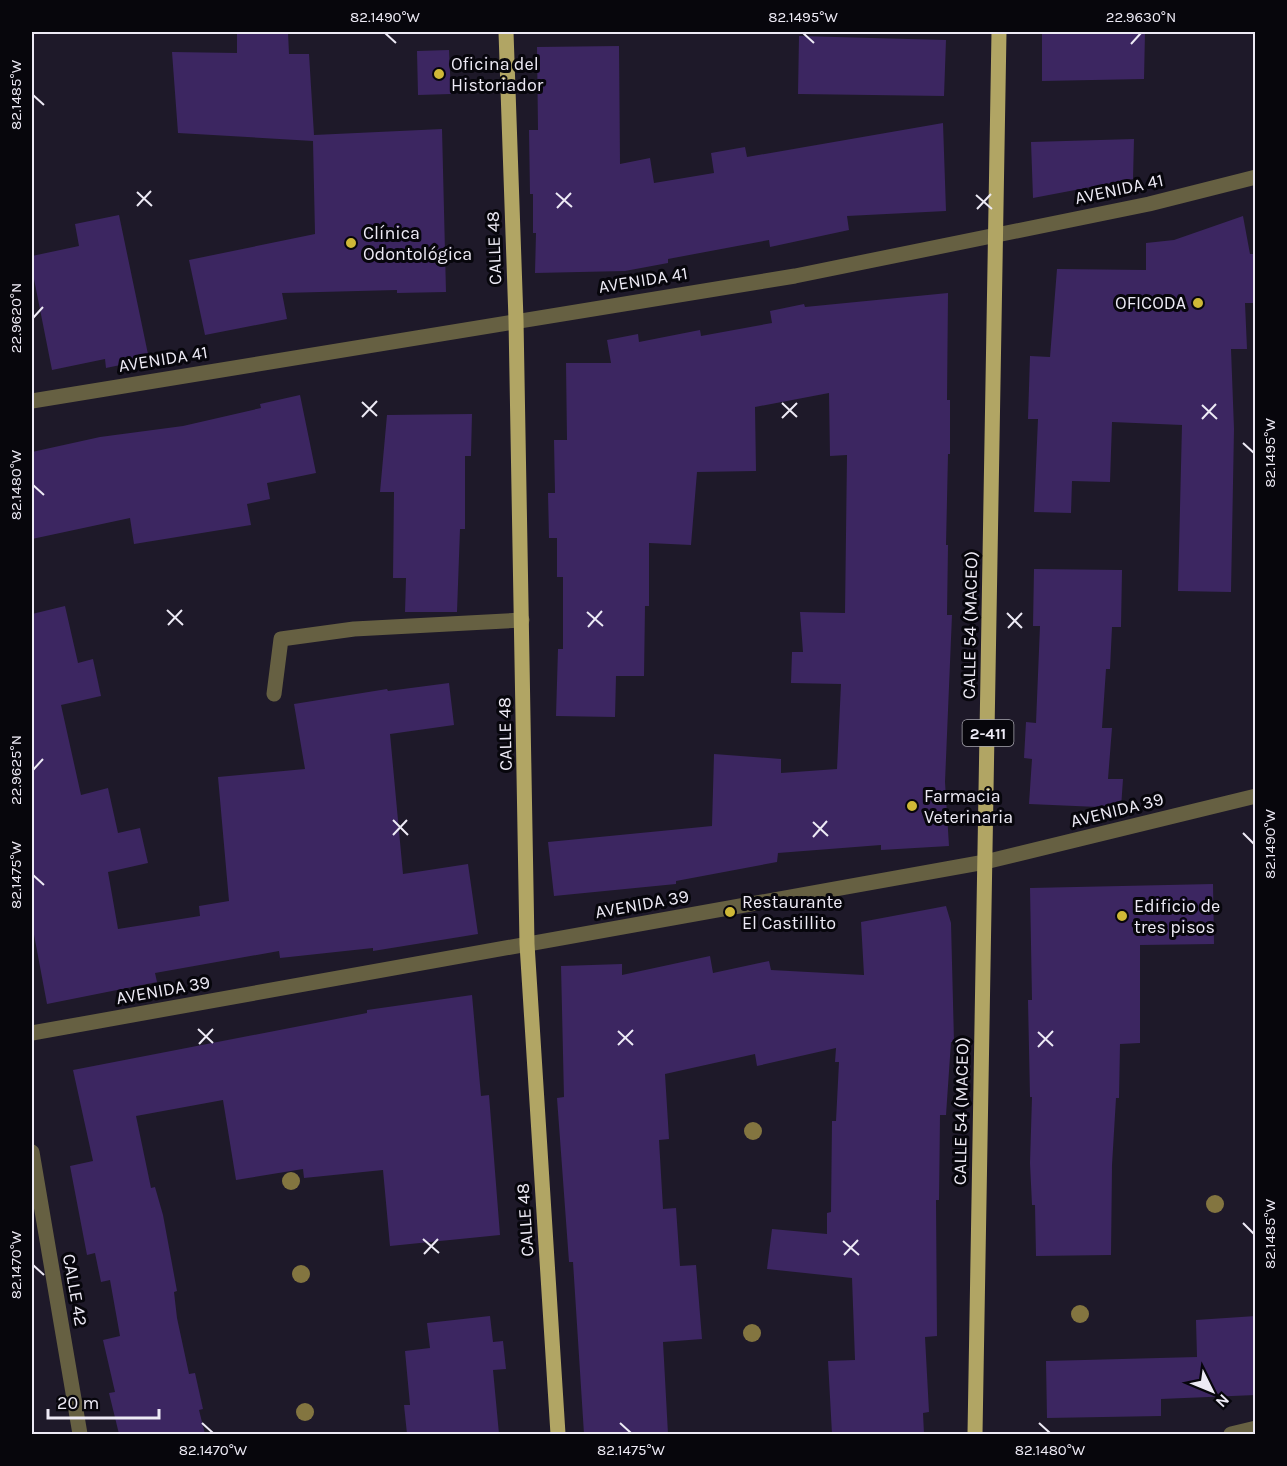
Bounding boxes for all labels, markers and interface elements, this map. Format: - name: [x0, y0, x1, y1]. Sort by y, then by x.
- text: 82.1490°W: [350, 8, 421, 26]
- text: 82.1495°W: [768, 8, 838, 26]
- text: 22.9630°N: [1106, 8, 1176, 26]
- place label: Oficina del Historiador: [451, 53, 544, 96]
- text: 82.1485°W: [7, 59, 25, 130]
- marker: Oficina del Historiador: [432, 67, 446, 81]
- street label: AVENIDA 41: [1073, 169, 1165, 209]
- street label: CALLE 48: [482, 211, 506, 285]
- place label: Clínica Odontológica: [363, 222, 472, 265]
- marker: Clínica Odontológica: [344, 236, 358, 250]
- street label: AVENIDA 41: [597, 262, 689, 298]
- text: 22.9620°N: [7, 283, 25, 353]
- place label: OFICODA: [1115, 292, 1186, 314]
- marker: OFICODA: [1191, 296, 1205, 310]
- street label: AVENIDA 41: [117, 341, 209, 377]
- text: 82.1495°W: [1261, 418, 1279, 488]
- text: 82.1480°W: [7, 449, 25, 520]
- street label: CALLE 54 (MACEO): [958, 551, 982, 699]
- street label: CALLE 48: [493, 697, 517, 771]
- road number: 2-411: [962, 720, 1014, 746]
- text: 22.9625°N: [7, 735, 25, 805]
- place label: Farmacia Veterinaria: [924, 785, 1013, 828]
- street label: AVENIDA 39: [1068, 788, 1166, 832]
- marker: Farmacia Veterinaria: [905, 799, 919, 813]
- text: 82.1490°W: [1261, 808, 1279, 879]
- text: 82.1475°W: [7, 840, 25, 909]
- street label: AVENIDA 39: [593, 885, 691, 923]
- place label: Restaurante El Castillito: [742, 891, 843, 934]
- place label: Edificio de tres pisos: [1134, 895, 1220, 938]
- marker: Restaurante El Castillito: [723, 905, 737, 919]
- marker: Edificio de tres pisos: [1115, 909, 1129, 923]
- street label: AVENIDA 39: [114, 971, 212, 1009]
- street label: CALLE 54 (MACEO): [949, 1037, 973, 1185]
- street label: CALLE 48: [511, 1182, 539, 1258]
- text: 82.1485°W: [1261, 1198, 1279, 1269]
- text: 82.1470°W: [7, 1230, 25, 1299]
- street label: CALLE 42: [58, 1252, 92, 1328]
- north arrow: [1182, 1361, 1242, 1421]
- scale bar: [48, 1382, 159, 1420]
- text: N: [1212, 1390, 1233, 1412]
- text: 20 m: [57, 1392, 99, 1414]
- text: 82.1470°W: [179, 1441, 248, 1459]
- text: 82.1475°W: [597, 1441, 666, 1459]
- text: 82.1480°W: [1015, 1441, 1086, 1459]

